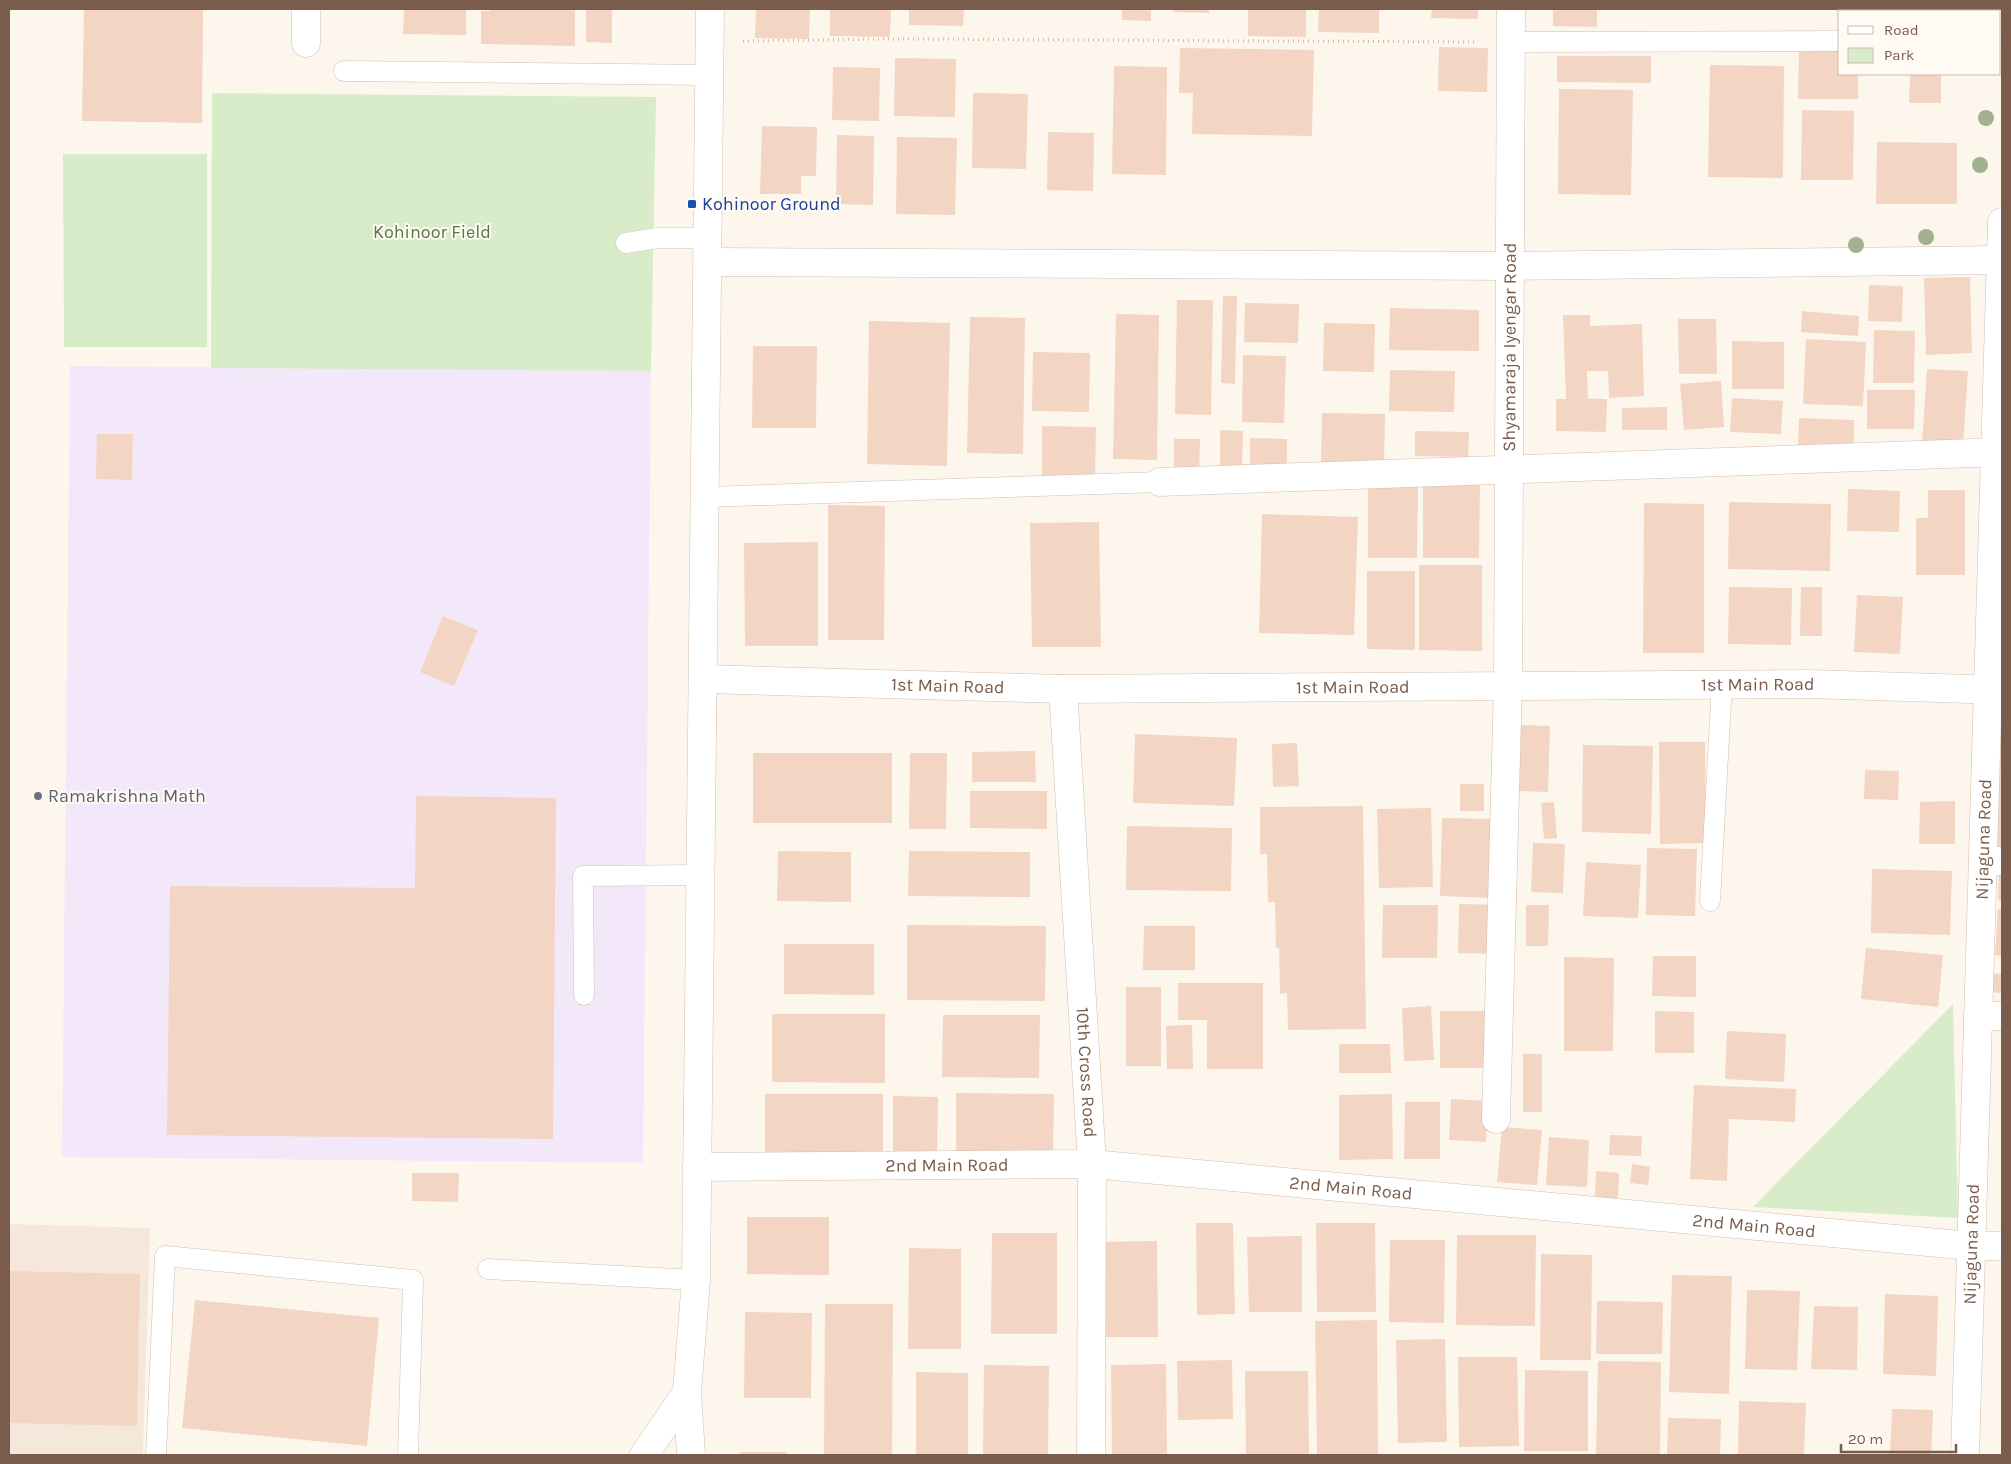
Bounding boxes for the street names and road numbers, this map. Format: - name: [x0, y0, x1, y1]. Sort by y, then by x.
- street label: Shyamaraja Iyengar Road: [1498, 243, 1521, 452]
- street label: 1st Main Road: [891, 673, 1005, 698]
- street label: 1st Main Road: [1701, 673, 1815, 696]
- street label: 1st Main Road: [1296, 676, 1410, 698]
- street label: Nijaguna Road: [1971, 779, 1996, 900]
- street label: 10th Cross Road: [1071, 1006, 1101, 1138]
- street label: 2nd Main Road: [885, 1154, 1009, 1177]
- street label: 2nd Main Road: [1288, 1171, 1413, 1205]
- street label: Nijaguna Road: [1959, 1183, 1984, 1305]
- street label: 2nd Main Road: [1692, 1209, 1817, 1242]

